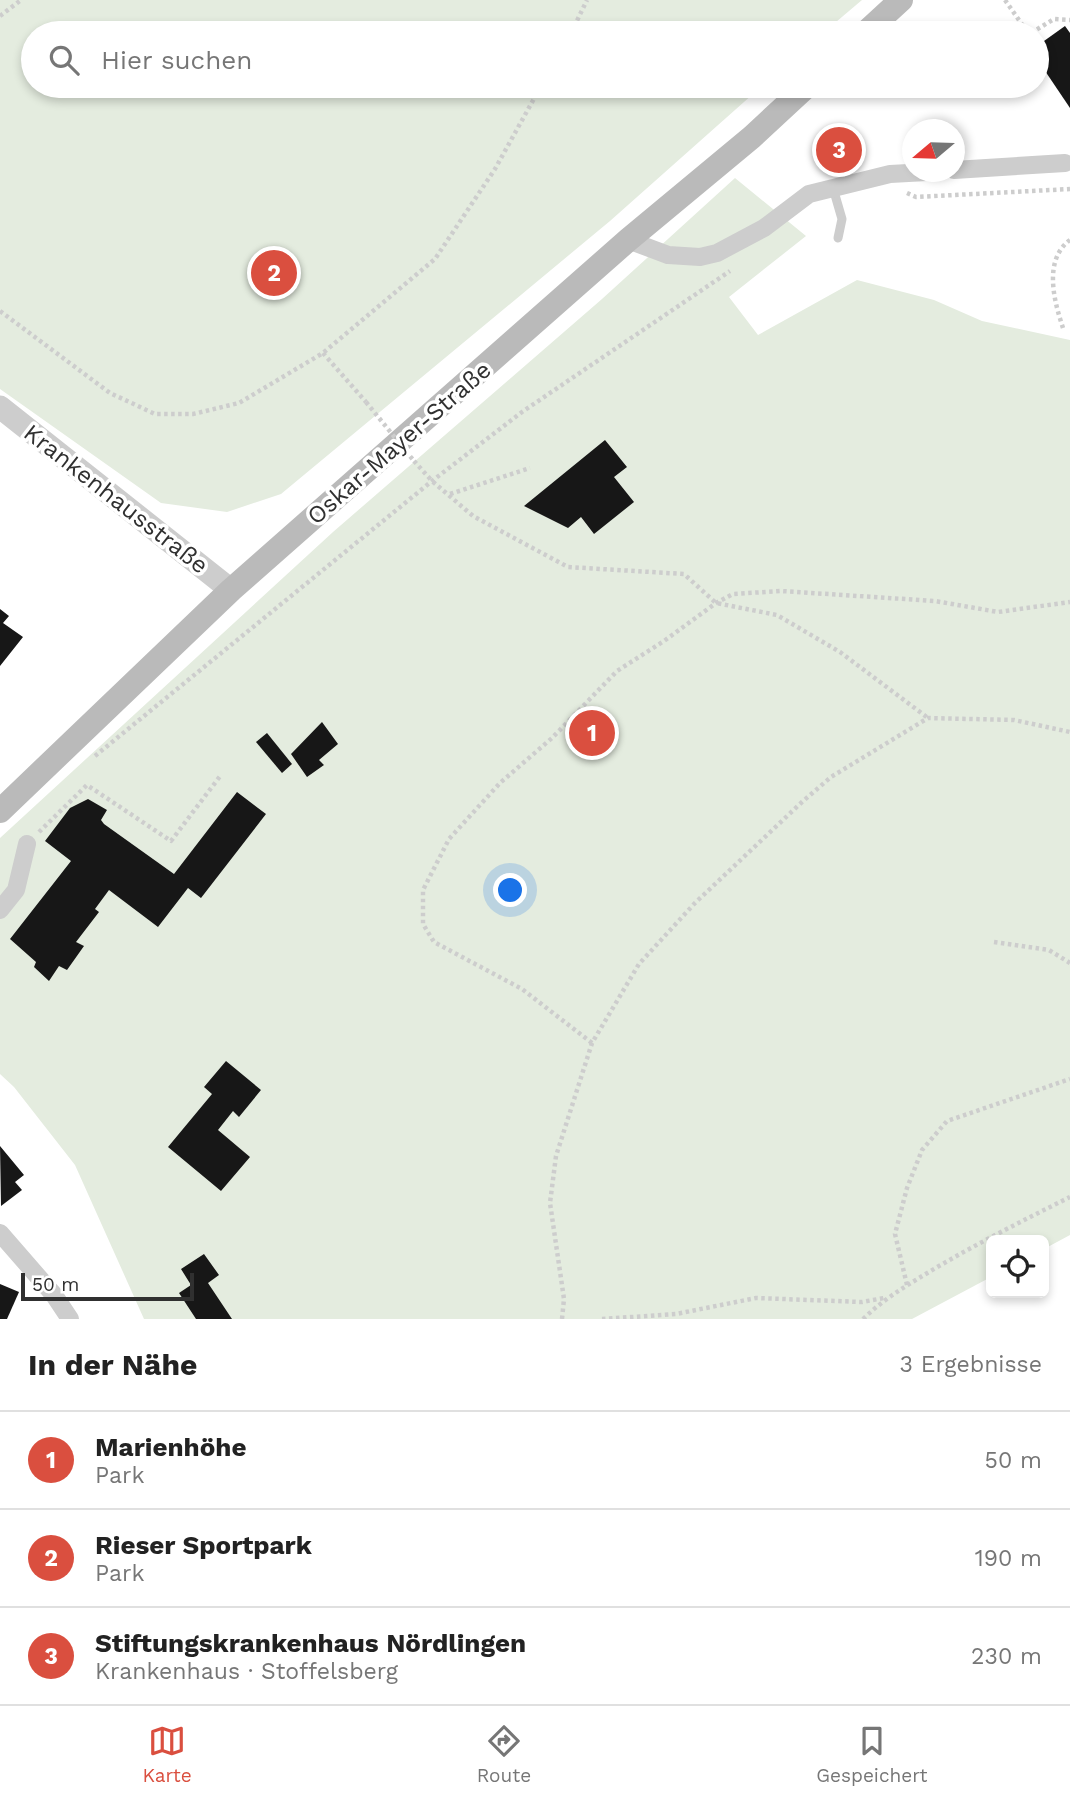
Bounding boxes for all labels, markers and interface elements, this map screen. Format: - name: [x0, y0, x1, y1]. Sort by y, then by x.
- search box: [21, 21, 1049, 98]
- icon: search: [45, 41, 83, 79]
- text: Hier suchen: [101, 45, 252, 75]
- north arrow: [902, 119, 965, 182]
- pin: 3: [816, 124, 862, 176]
- pin: 2: [251, 247, 297, 299]
- street label: Oskar-Mayer-Straße: [301, 356, 497, 530]
- street label: Krankenhausstraße: [18, 418, 214, 580]
- pin: 1: [569, 707, 615, 759]
- your location: [493, 873, 527, 907]
- map controls: [986, 1235, 1049, 1298]
- button: locate: [986, 1235, 1049, 1298]
- scale bar: [21, 1270, 194, 1302]
- text: 50 m: [32, 1273, 79, 1296]
- text: In der Nähe: [28, 1347, 197, 1382]
- text: 3 Ergebnisse: [899, 1351, 1042, 1378]
- text: Marienhöhe: [95, 1432, 246, 1462]
- text: 1: [46, 1447, 56, 1474]
- text: 50 m: [985, 1447, 1042, 1474]
- text: Park: [95, 1462, 144, 1489]
- text: Rieser Sportpark: [95, 1530, 312, 1560]
- text: 2: [44, 1545, 58, 1572]
- text: 190 m: [975, 1545, 1042, 1572]
- text: Park: [95, 1560, 144, 1587]
- text: Stiftungskrankenhaus Nördlingen: [95, 1628, 526, 1658]
- text: 3: [44, 1643, 58, 1670]
- text: 230 m: [971, 1643, 1042, 1670]
- text: Krankenhaus · Stoffelsberg: [95, 1658, 398, 1685]
- tab: Karte: [143, 1722, 192, 1787]
- tab: Route: [477, 1722, 531, 1787]
- tab: Gespeichert: [816, 1722, 927, 1787]

